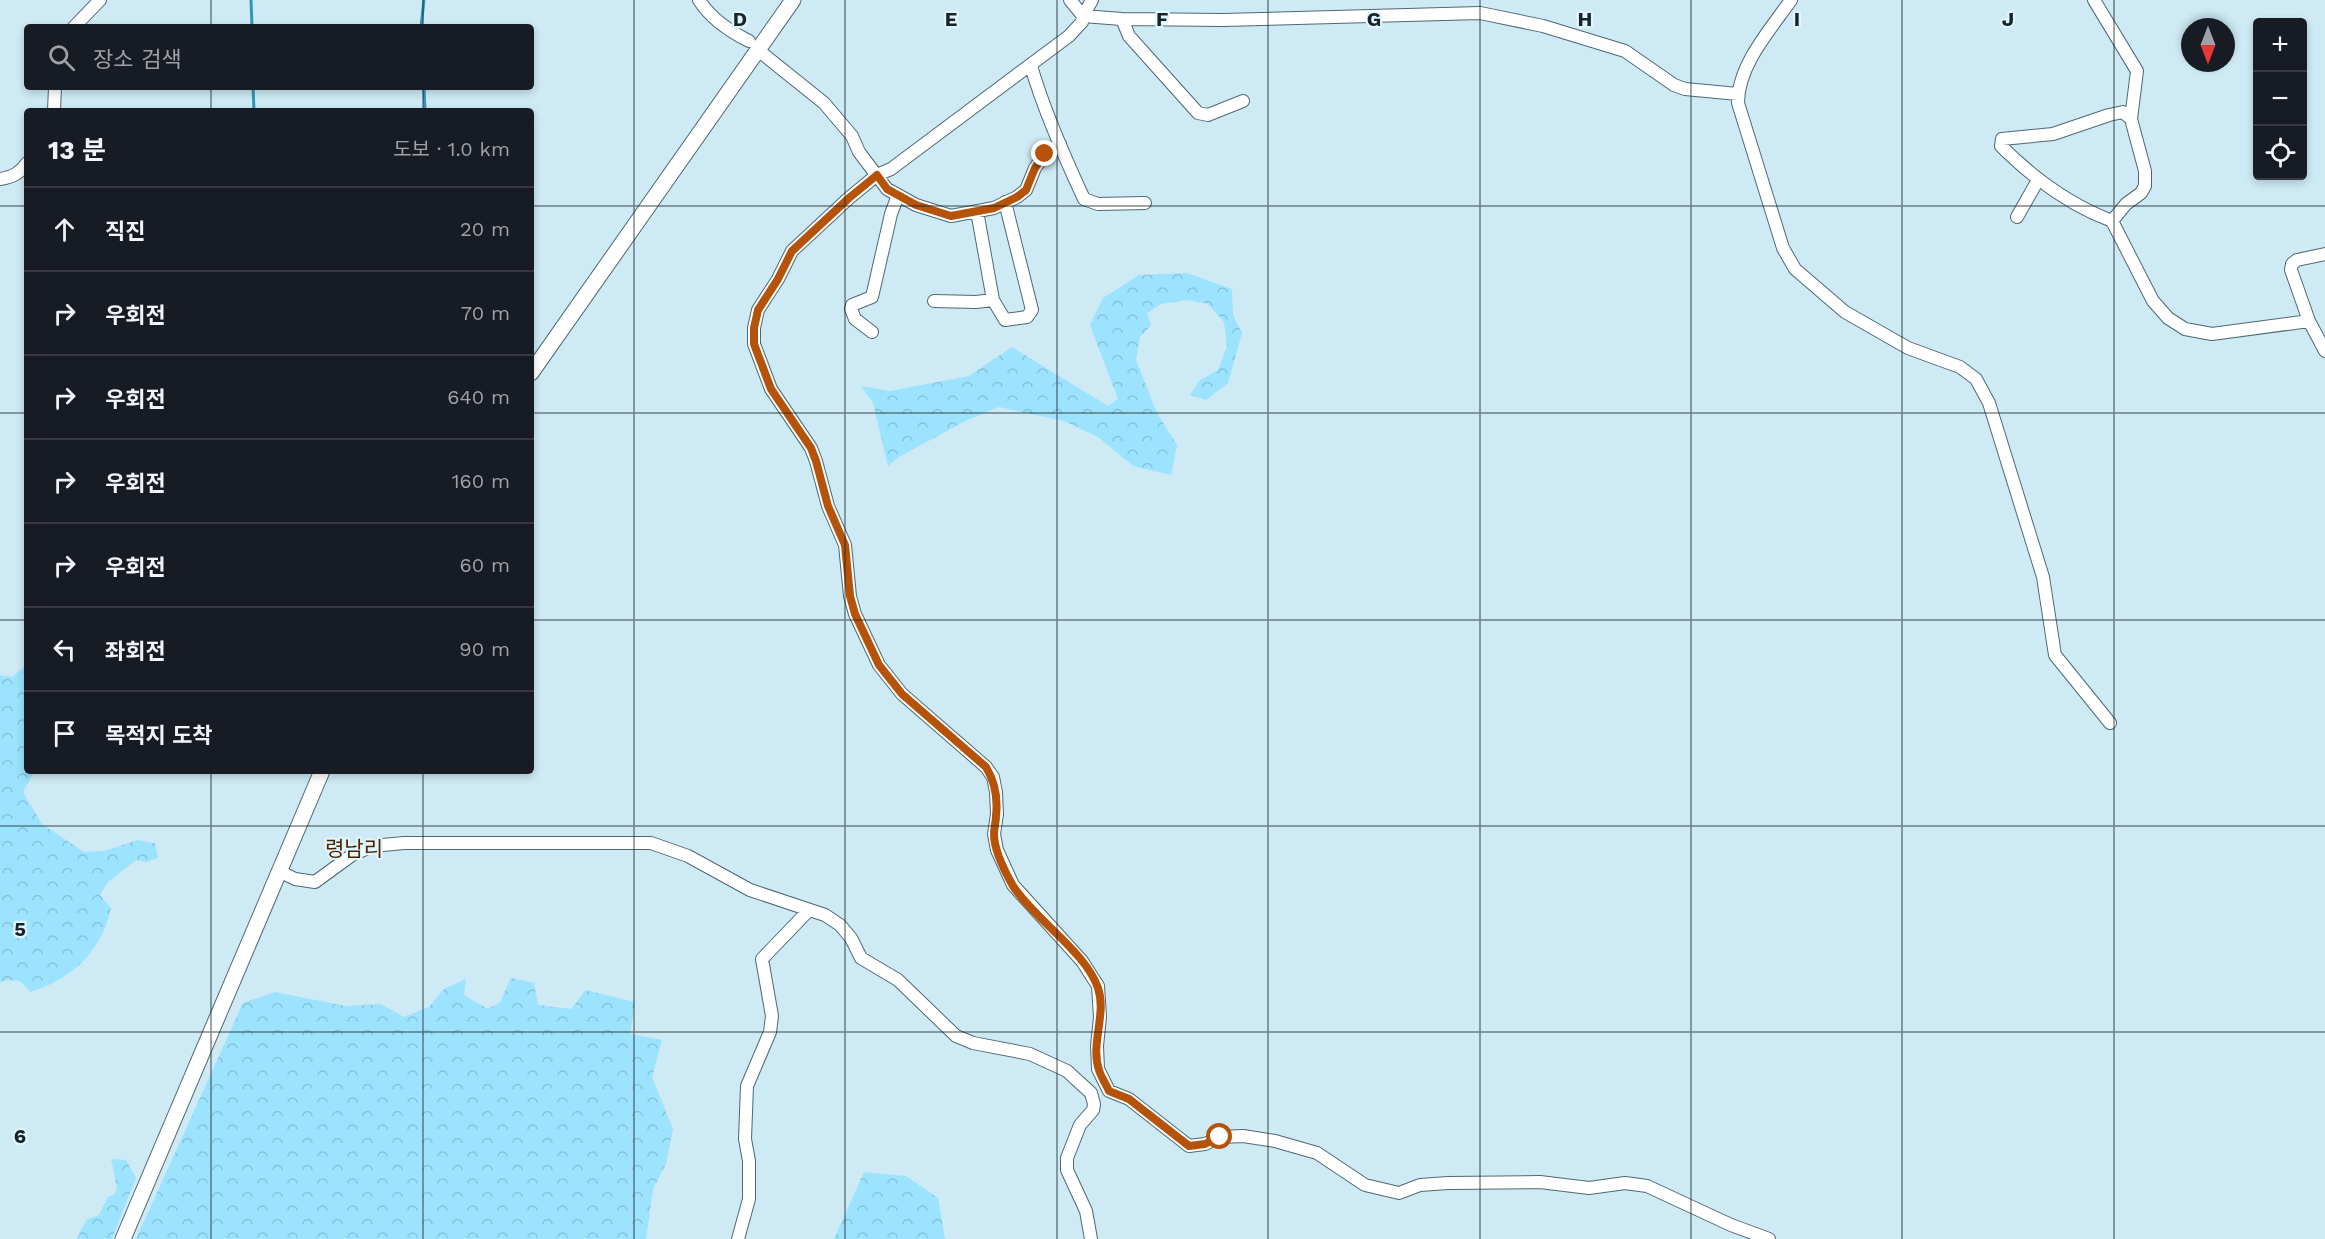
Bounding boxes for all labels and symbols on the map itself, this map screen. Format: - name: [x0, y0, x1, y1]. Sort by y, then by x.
- text: D: [733, 7, 747, 31]
- text: E: [945, 7, 957, 31]
- text: F: [1156, 7, 1168, 31]
- text: G: [1367, 7, 1381, 31]
- text: H: [1578, 7, 1592, 31]
- text: I: [1794, 7, 1800, 31]
- text: J: [2002, 7, 2014, 31]
- north arrow: [2181, 18, 2235, 72]
- route end: [1031, 140, 1057, 166]
- district label: 령남리: [325, 836, 383, 861]
- text: 5: [14, 917, 26, 941]
- route start: [1206, 1123, 1232, 1149]
- text: 6: [14, 1124, 26, 1148]

